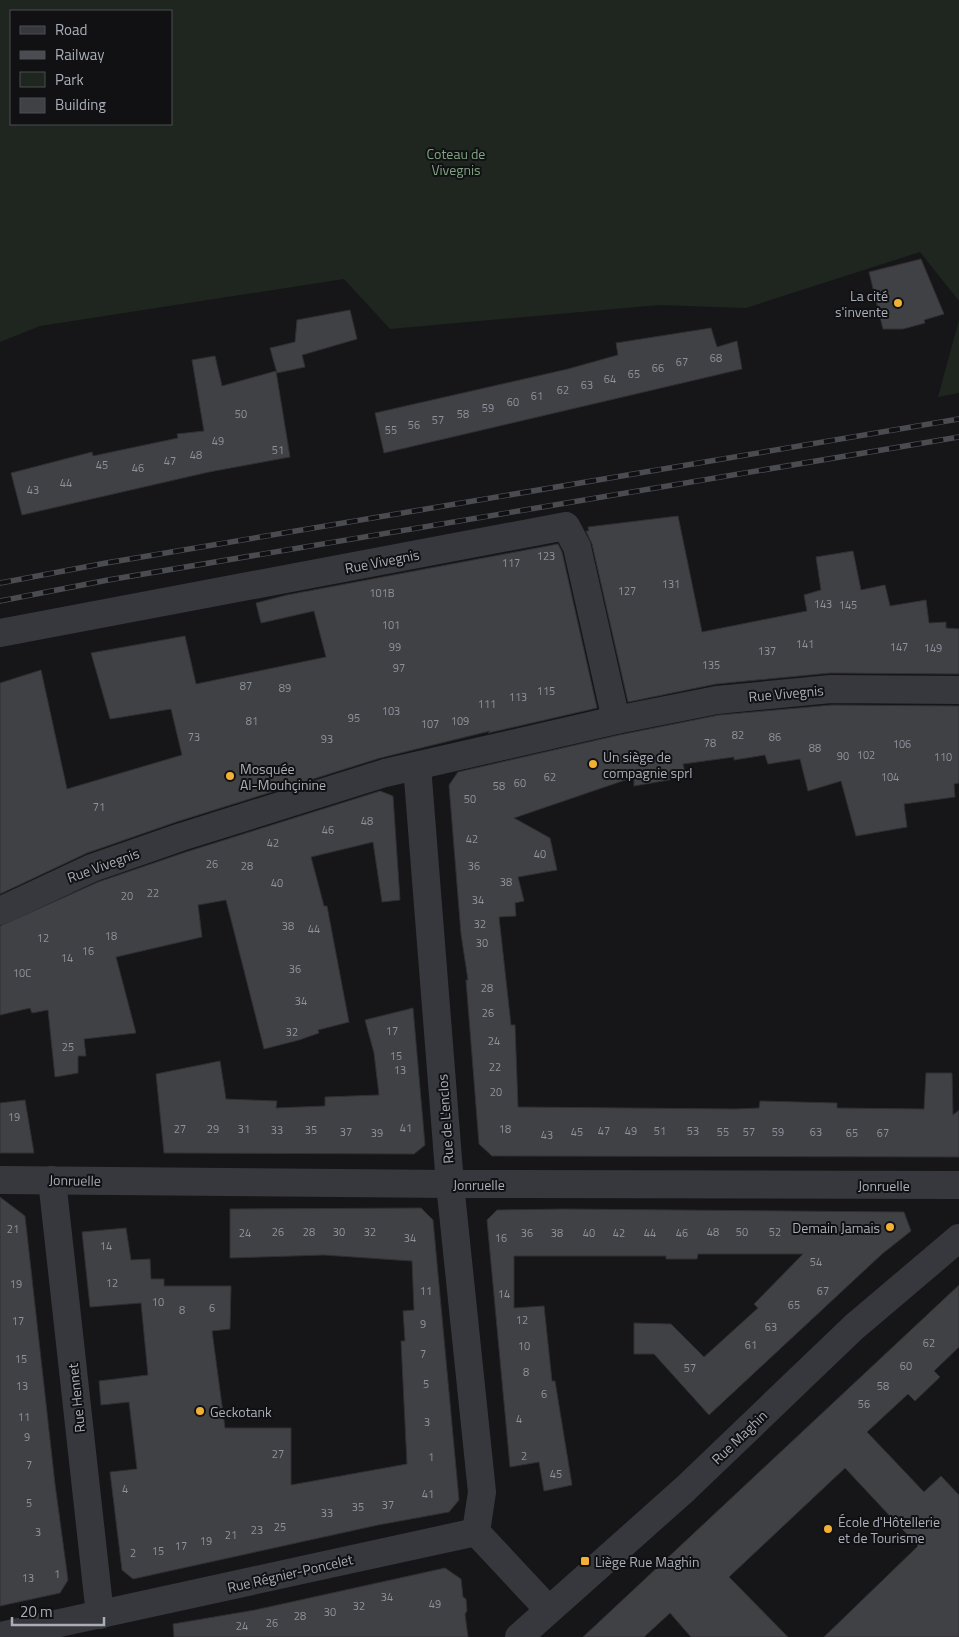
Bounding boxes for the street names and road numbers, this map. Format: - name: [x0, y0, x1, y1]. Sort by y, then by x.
- street label: Rue Vivegnis: [343, 544, 421, 578]
- street label: Rue Vivegnis: [748, 679, 824, 707]
- street label: Rue Vivegnis: [64, 842, 142, 888]
- street label: Rue de L'enclos: [431, 1074, 459, 1164]
- street label: Jonruelle: [49, 1169, 101, 1191]
- street label: Jonruelle: [453, 1174, 505, 1195]
- street label: Jonruelle: [858, 1175, 910, 1196]
- street label: Rue Hennet: [62, 1362, 90, 1434]
- street label: Rue Maghin: [706, 1405, 772, 1469]
- street label: Rue Régnier-Poncelet: [225, 1548, 355, 1598]

